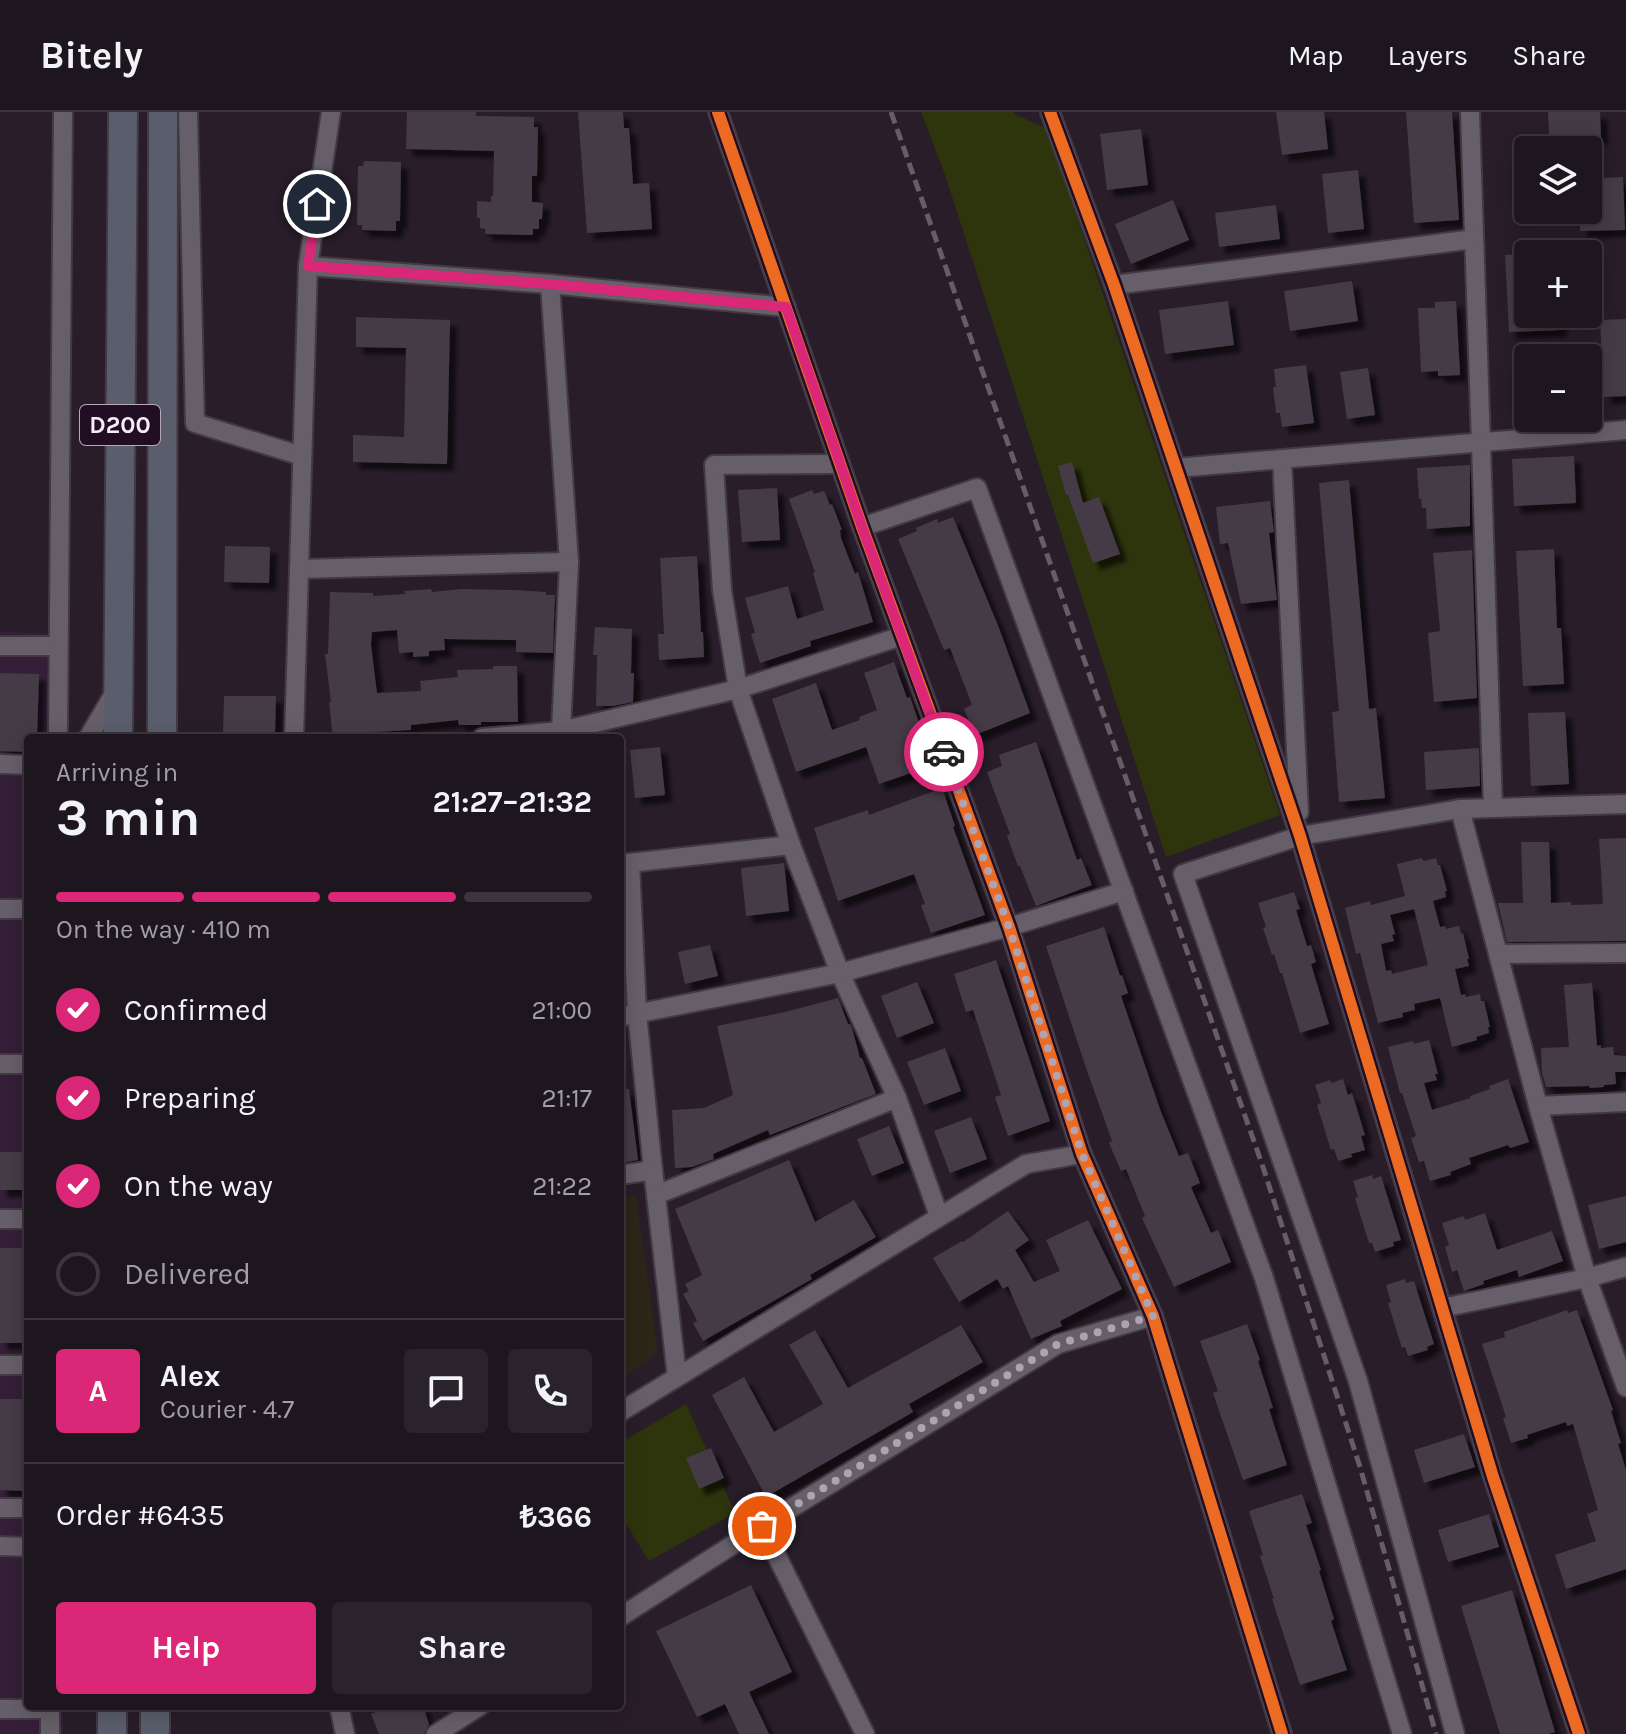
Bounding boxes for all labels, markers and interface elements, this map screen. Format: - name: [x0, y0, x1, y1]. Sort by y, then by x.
- text: Bitely: [40, 33, 143, 78]
- text: Map: [1288, 39, 1343, 72]
- text: Layers: [1387, 39, 1468, 72]
- text: Share: [1512, 39, 1586, 72]
- map controls: [1514, 136, 1602, 432]
- button: layers: [1514, 136, 1602, 224]
- pin: [283, 170, 351, 238]
- icon: home: [295, 182, 339, 226]
- button: +: [1514, 240, 1602, 328]
- button: −: [1514, 344, 1602, 432]
- road number: D200: [80, 405, 160, 445]
- courier: [904, 712, 984, 792]
- icon: car: [922, 730, 966, 774]
- text: Arriving in: [56, 757, 178, 788]
- text: 21:27–21:32: [433, 784, 592, 820]
- text: 3 min: [56, 787, 200, 848]
- text: On the way · 410 m: [56, 914, 271, 945]
- icon: check: [56, 988, 100, 1032]
- text: Confirmed: [124, 992, 268, 1028]
- text: 21:00: [531, 995, 592, 1026]
- icon: check: [56, 1076, 100, 1120]
- text: Preparing: [124, 1080, 256, 1116]
- text: 21:17: [542, 1083, 592, 1114]
- icon: check: [56, 1164, 100, 1208]
- text: On the way: [124, 1168, 273, 1204]
- text: 21:22: [532, 1171, 592, 1202]
- text: Delivered: [124, 1256, 251, 1292]
- button: chat: [404, 1349, 488, 1433]
- button: phone: [508, 1349, 592, 1433]
- text: Alex: [160, 1358, 220, 1394]
- text: A: [89, 1373, 107, 1409]
- text: Courier · 4.7: [160, 1394, 294, 1425]
- pin: [728, 1492, 796, 1560]
- text: Order #6435: [56, 1497, 225, 1533]
- text: ₺366: [520, 1499, 592, 1535]
- icon: bag: [740, 1504, 784, 1548]
- button: Help: [56, 1602, 316, 1694]
- button: Share: [332, 1602, 592, 1694]

